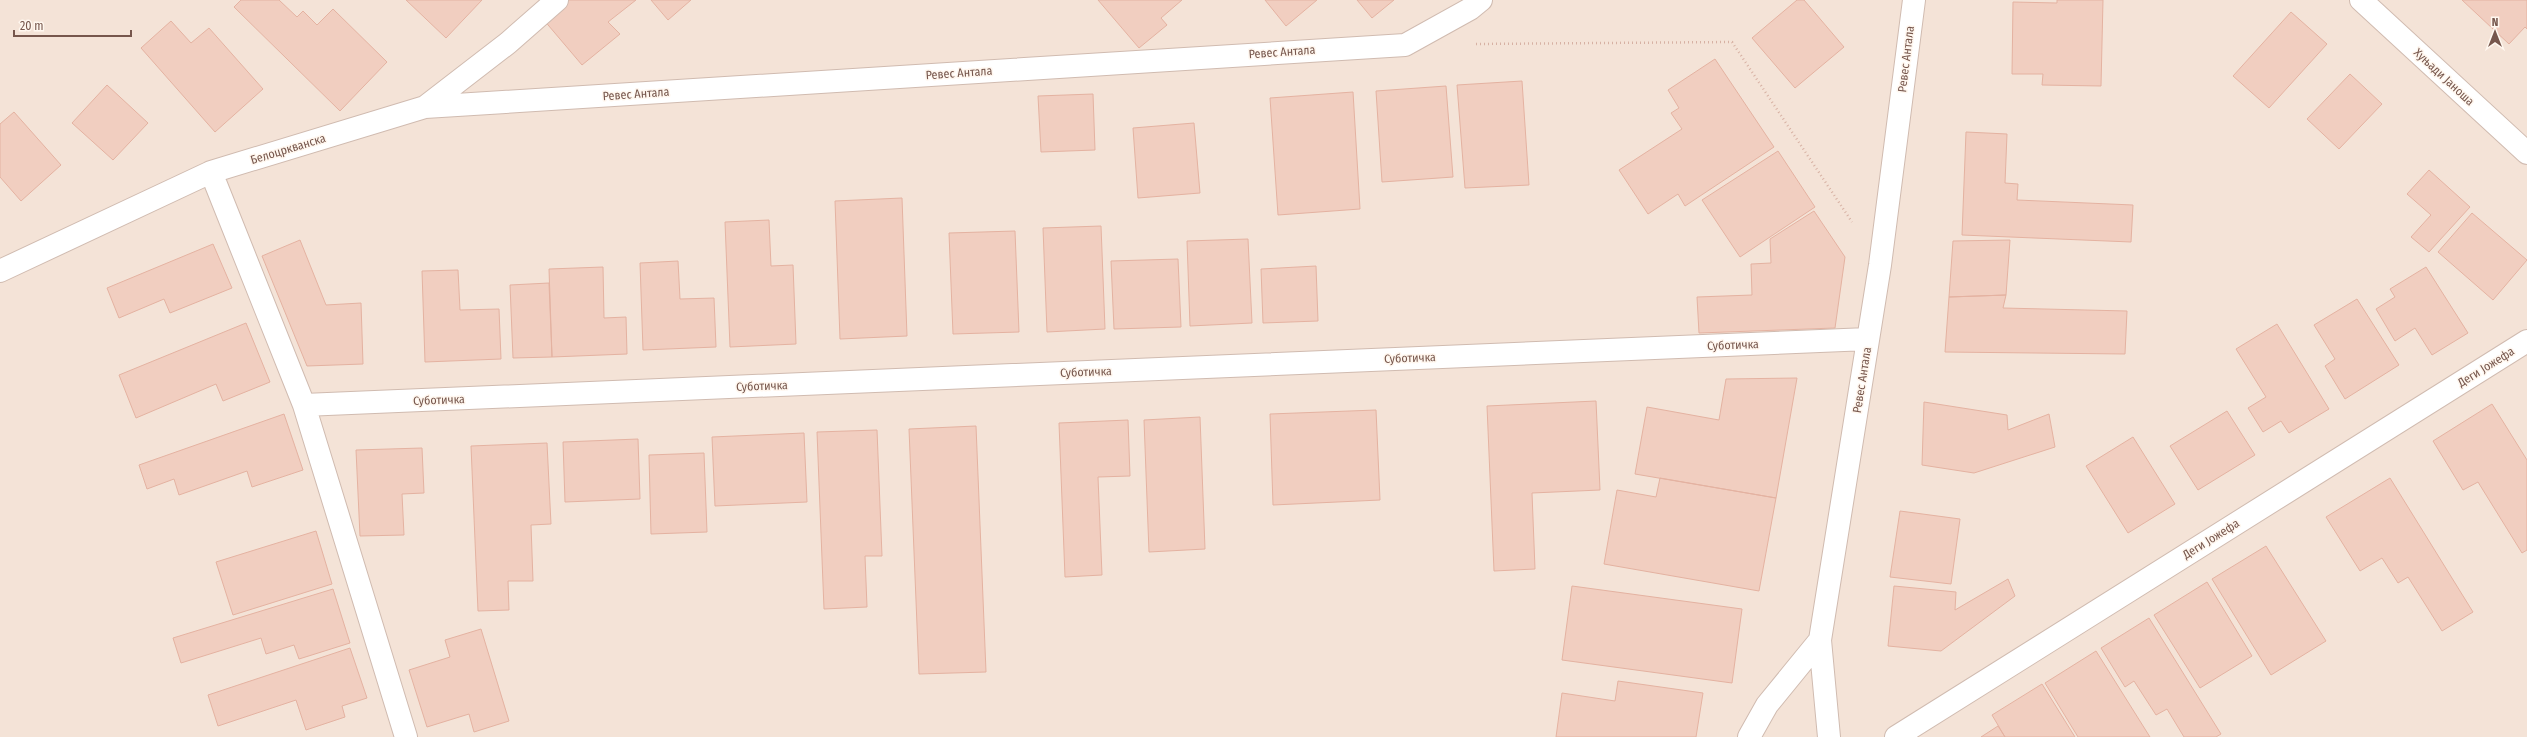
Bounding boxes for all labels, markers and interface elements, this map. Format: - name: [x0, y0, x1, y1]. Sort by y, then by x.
- scale bar: [14, 12, 131, 38]
- north arrow: [2475, 12, 2515, 52]
- text: N: [2492, 16, 2498, 29]
- text: 20 m: [20, 19, 44, 33]
- street label: Ревес Антала: [1895, 25, 1917, 93]
- street label: Ревес Антала: [1248, 43, 1316, 61]
- street label: Хуњади Јаноша: [2411, 45, 2477, 109]
- street label: Ревес Антала: [925, 64, 993, 82]
- street label: Ревес Антала: [602, 85, 670, 103]
- street label: Белоцркванска: [249, 131, 327, 167]
- street label: Суботичка: [1707, 337, 1759, 353]
- street label: Деги Јожефа: [2454, 344, 2517, 390]
- street label: Ревес Антала: [1850, 346, 1874, 414]
- street label: Суботичка: [1384, 350, 1436, 366]
- street label: Суботичка: [1060, 364, 1112, 380]
- street label: Суботичка: [736, 378, 788, 394]
- street label: Суботичка: [413, 392, 465, 408]
- street label: Деги Јожефа: [2179, 516, 2242, 562]

